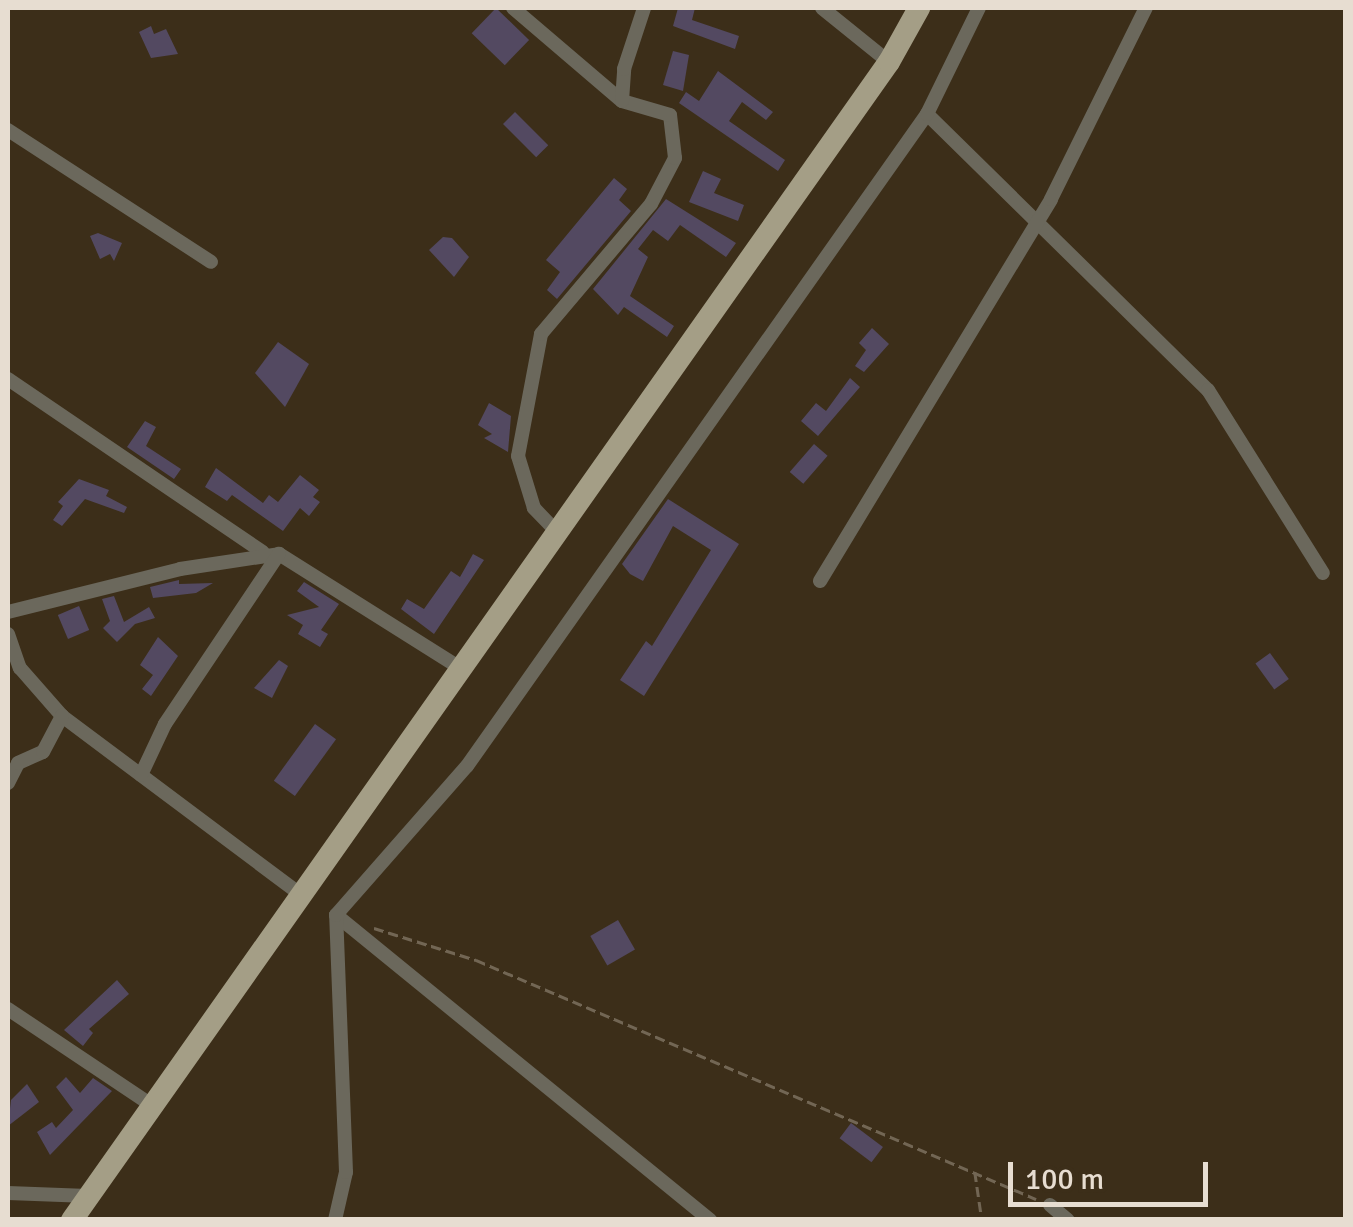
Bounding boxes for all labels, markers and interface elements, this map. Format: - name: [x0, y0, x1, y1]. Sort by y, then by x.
- scale bar: [1013, 1142, 1213, 1204]
- text: 100 m: [1025, 1161, 1104, 1198]

